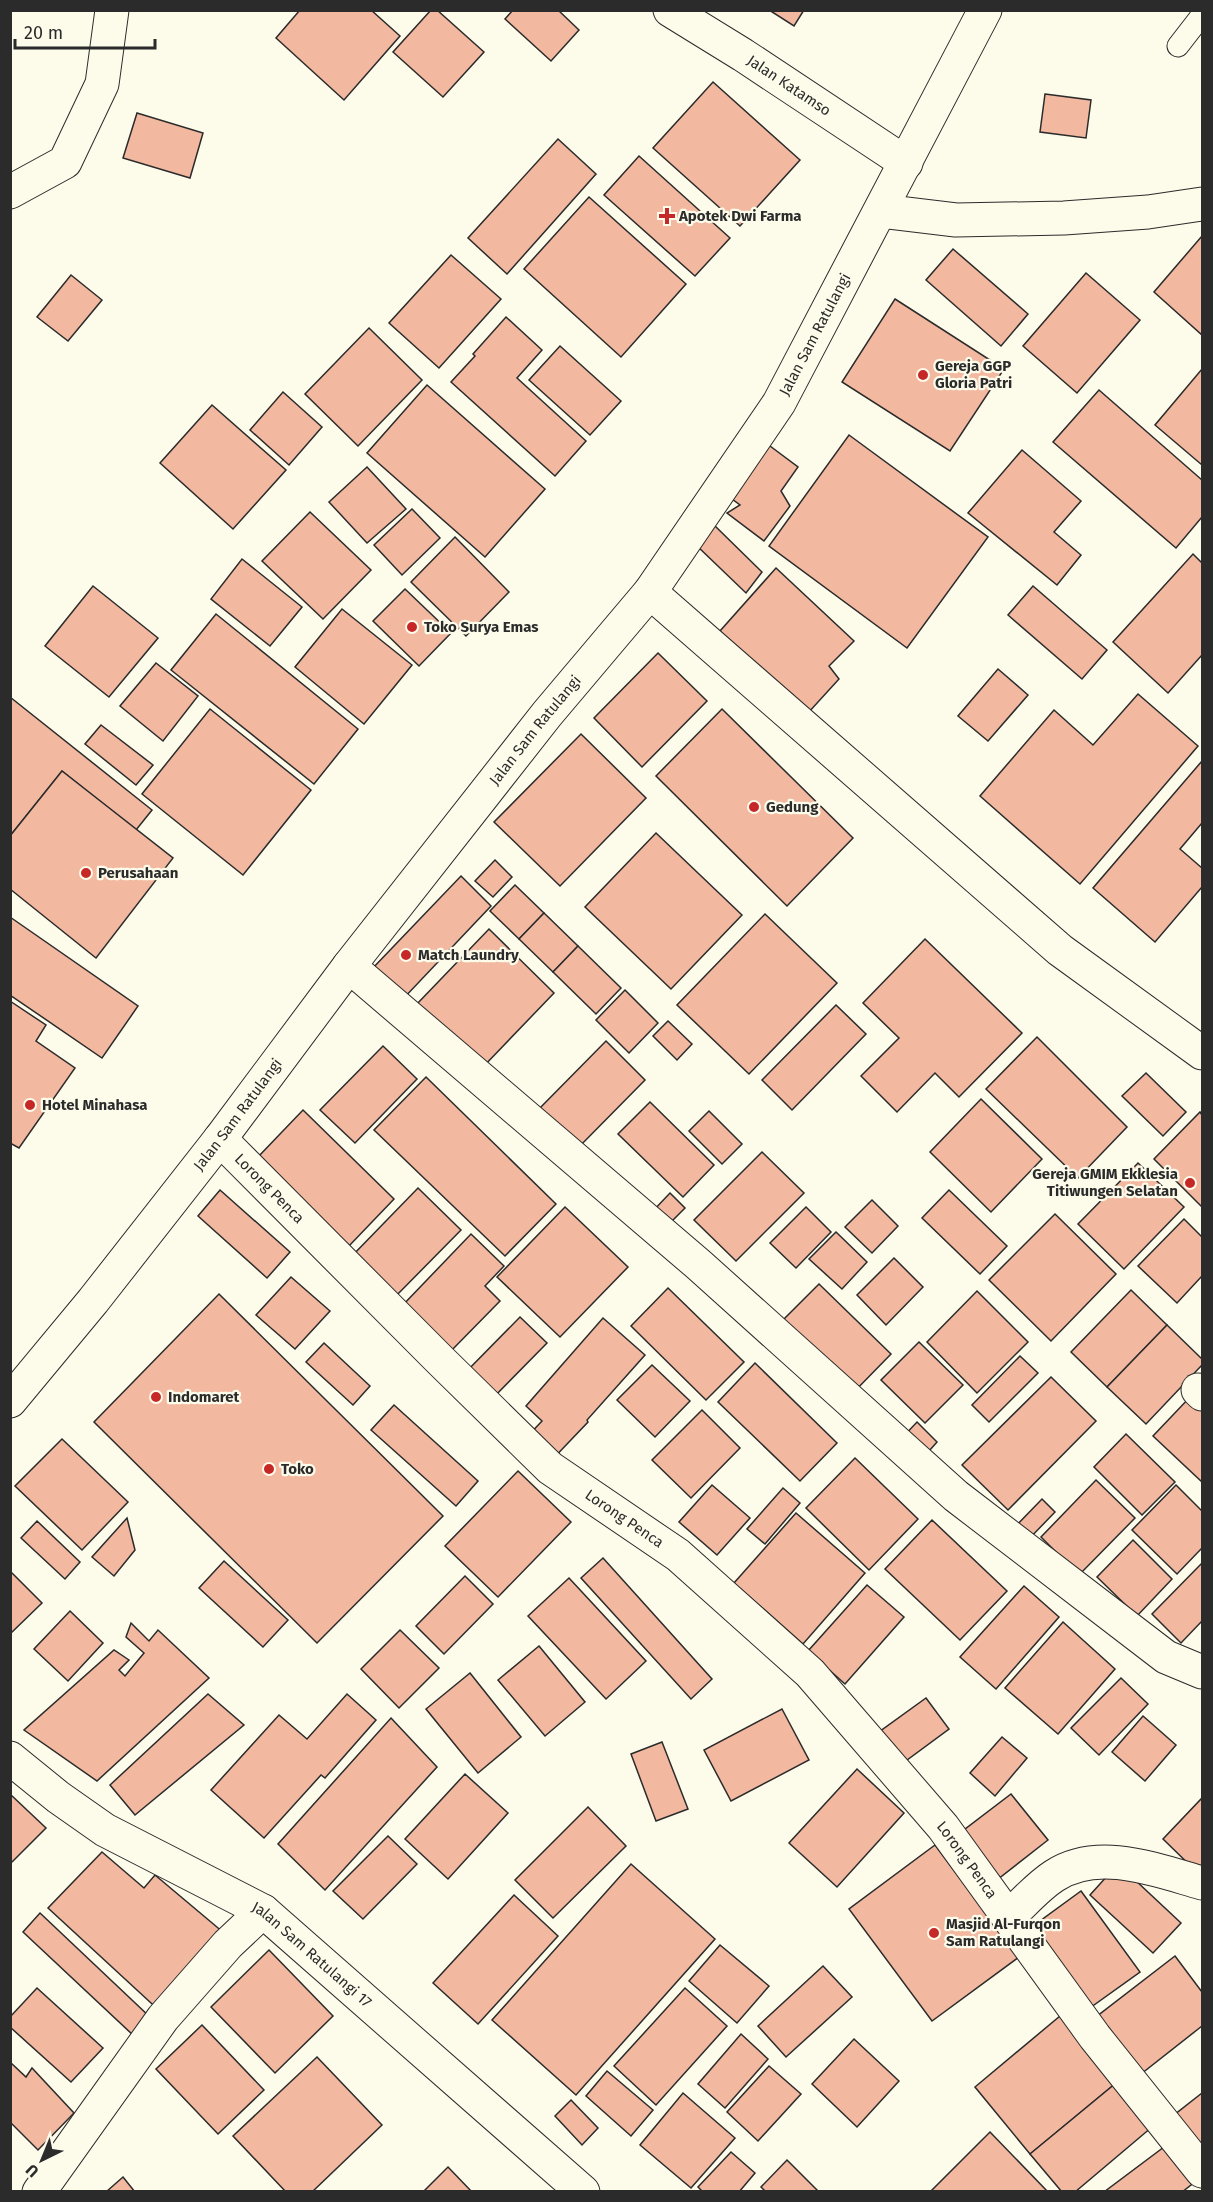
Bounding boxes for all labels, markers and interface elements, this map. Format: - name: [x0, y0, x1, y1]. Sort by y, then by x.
- scale bar: [15, 12, 154, 50]
- text: 20 m: [24, 22, 63, 44]
- street label: Jalan Katamso: [744, 51, 834, 120]
- place label: Apotek Dwi Farma: [678, 207, 802, 225]
- marker: Apotek Dwi Farma: [660, 209, 674, 223]
- street label: Jalan Sam Ratulangi: [775, 270, 854, 399]
- place label: Gereja GGP Gloria Patri: [935, 357, 1012, 392]
- marker: Gereja GGP Gloria Patri: [916, 368, 930, 382]
- place label: Toko Surya Emas: [424, 618, 539, 636]
- marker: Toko Surya Emas: [405, 620, 419, 634]
- street label: Jalan Sam Ratulangi: [486, 672, 585, 789]
- place label: Gedung: [766, 798, 819, 816]
- marker: Gedung: [747, 800, 761, 814]
- place label: Perusahaan: [98, 864, 178, 882]
- marker: Perusahaan: [79, 866, 93, 880]
- place label: Match Laundry: [418, 946, 519, 964]
- marker: Match Laundry: [399, 948, 413, 962]
- street label: Jalan Sam Ratulangi: [190, 1055, 286, 1174]
- place label: Hotel Minahasa: [42, 1096, 148, 1114]
- marker: Hotel Minahasa: [23, 1098, 37, 1112]
- street label: Lorong Penca: [231, 1150, 308, 1227]
- place label: Gereja GMIM Ekklesia Titiwungen Selatan: [1032, 1165, 1178, 1200]
- marker: Gereja GMIM Ekklesia Titiwungen Selatan: [1183, 1176, 1197, 1190]
- place label: Indomaret: [168, 1388, 240, 1406]
- marker: Indomaret: [149, 1390, 163, 1404]
- place label: Toko: [281, 1460, 314, 1478]
- marker: Toko: [262, 1462, 276, 1476]
- street label: Lorong Penca: [582, 1486, 667, 1552]
- street label: Lorong Penca: [933, 1817, 1001, 1902]
- street label: Jalan Sam Ratulangi 17: [249, 1898, 376, 2011]
- place label: Masjid Al-Furqon Sam Ratulangi: [946, 1915, 1061, 1950]
- marker: Masjid Al-Furqon Sam Ratulangi: [927, 1926, 941, 1940]
- north arrow: [12, 2130, 72, 2190]
- text: U: [22, 2160, 42, 2181]

